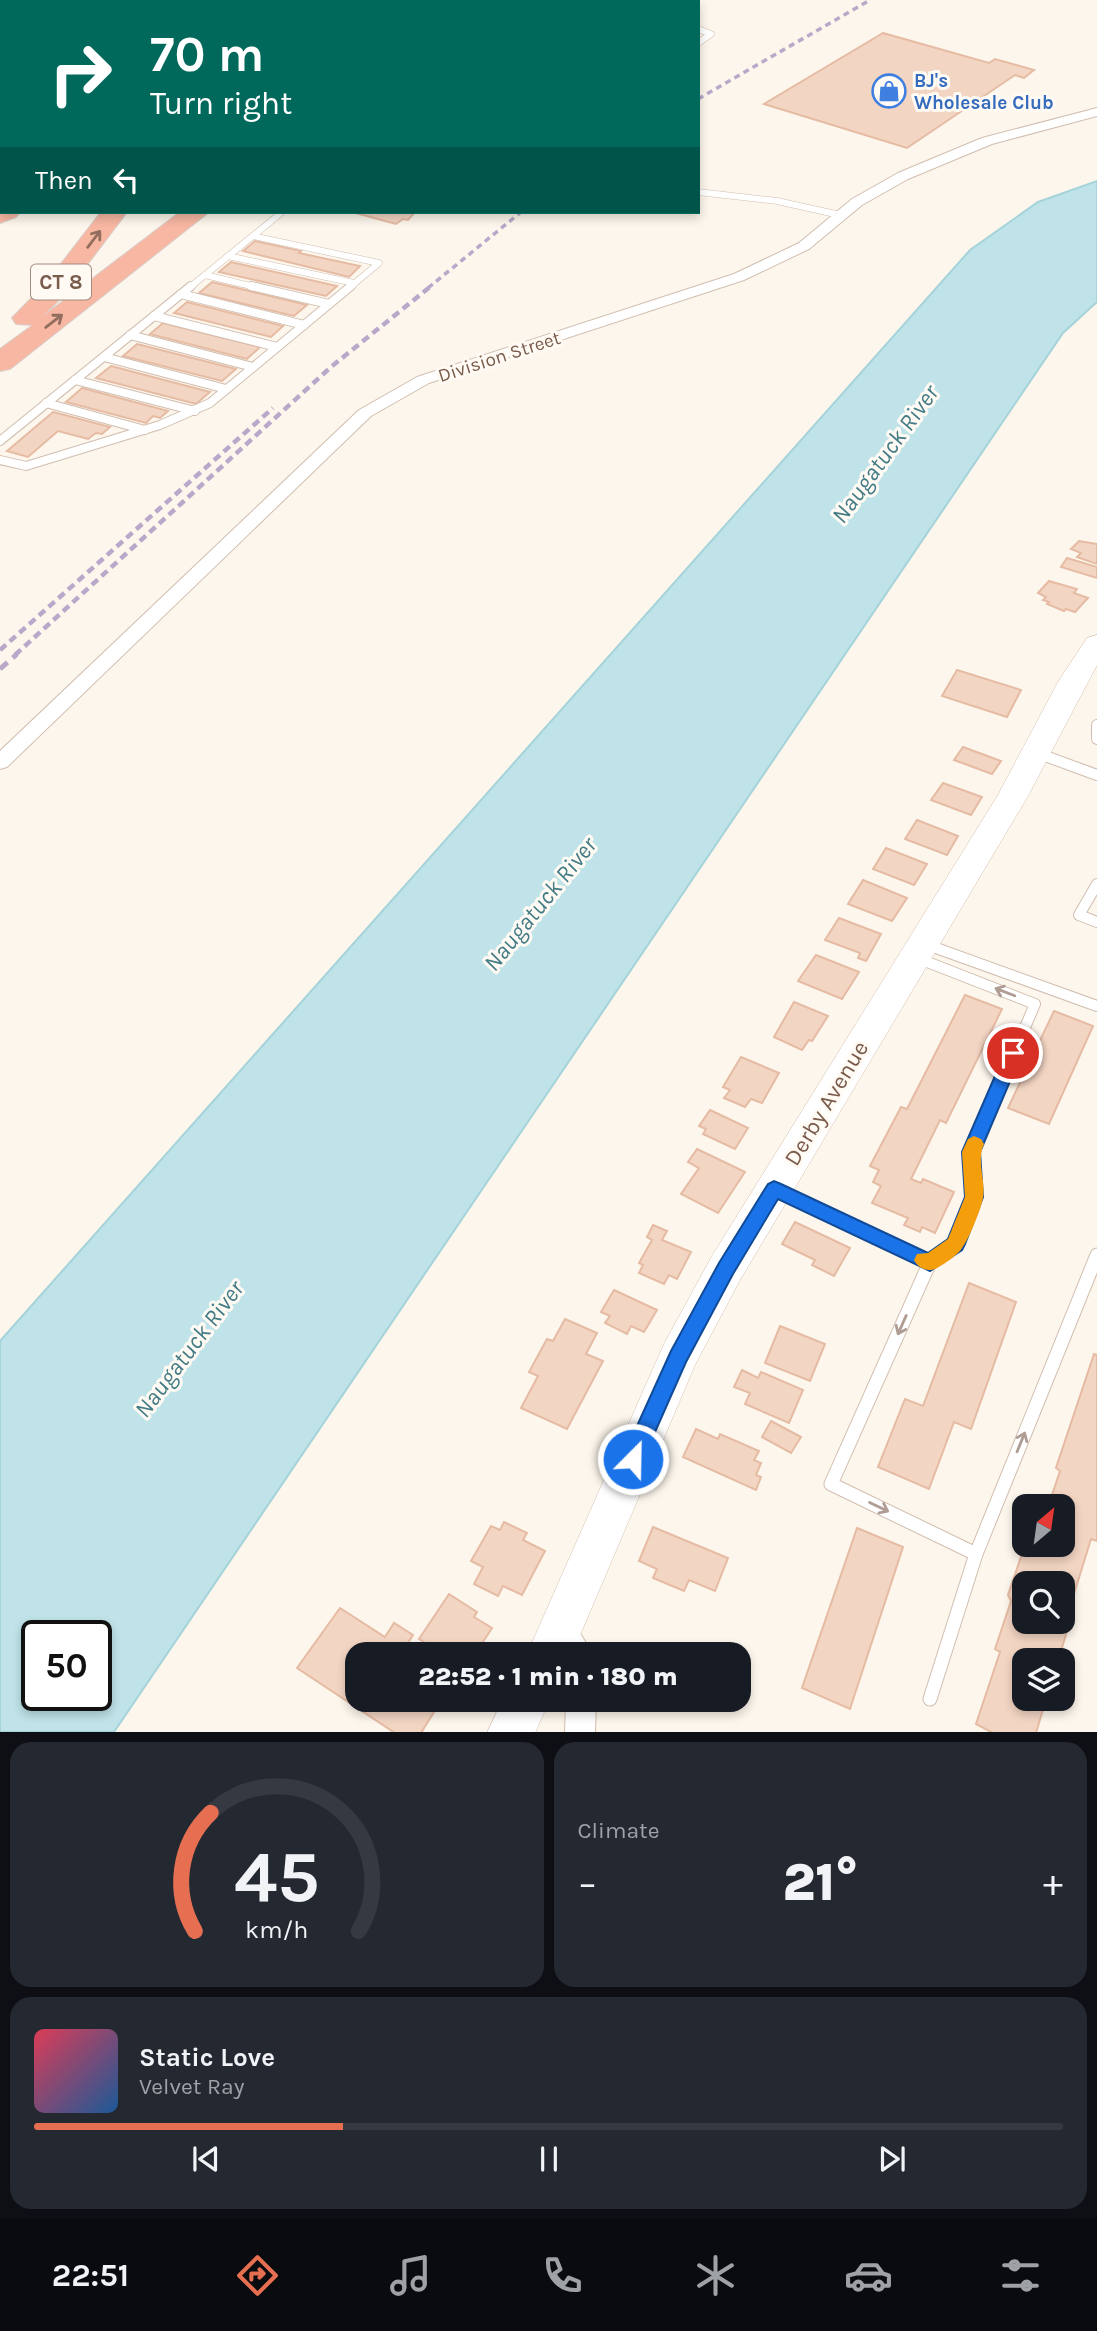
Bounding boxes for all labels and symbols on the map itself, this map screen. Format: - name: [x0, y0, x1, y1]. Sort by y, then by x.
- place label: BJ's Wholesale Club: [914, 70, 1054, 114]
- shop icon: BJ's Wholesale Club: [870, 72, 908, 110]
- one-way arrow: [87, 230, 102, 248]
- road number: CT 8: [31, 264, 91, 300]
- one-way arrow: [44, 314, 62, 329]
- street label: Division Street: [435, 327, 563, 387]
- water label: Naugatuck River: [826, 379, 945, 528]
- water label: Naugatuck River: [478, 831, 603, 976]
- one-way arrow: [995, 985, 1017, 998]
- pin: [983, 1023, 1043, 1083]
- street label: Derby Avenue: [779, 1036, 874, 1171]
- water label: Naugatuck River: [129, 1275, 250, 1423]
- one-way arrow: [895, 1313, 908, 1335]
- position arrow: [596, 1422, 670, 1496]
- one-way arrow: [1015, 1432, 1028, 1454]
- north arrow: [1012, 1494, 1074, 1558]
- one-way arrow: [868, 1501, 889, 1514]
- speed limit sign: 50: [21, 1620, 112, 1711]

